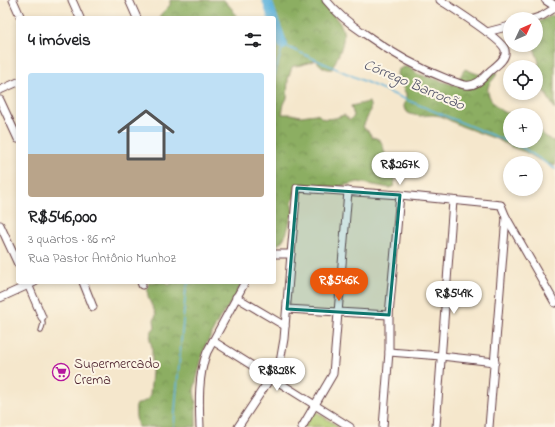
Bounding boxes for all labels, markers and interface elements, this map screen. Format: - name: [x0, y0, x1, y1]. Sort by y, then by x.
- north arrow: [503, 12, 543, 52]
- map controls: [503, 12, 543, 196]
- text: 4 imóveis: [28, 28, 91, 53]
- icon: filters: [242, 29, 264, 51]
- water label: Córrego Barrocão: [360, 54, 469, 118]
- button: locate: [503, 60, 543, 100]
- icon: home: [110, 99, 182, 171]
- button: +: [503, 108, 543, 148]
- pin: R$267K: [367, 152, 433, 186]
- text: R$267K: [381, 155, 419, 174]
- button: −: [503, 156, 543, 196]
- text: R$546,000: [28, 205, 97, 230]
- text: 3 quartos · 86 m²: [28, 230, 115, 249]
- text: Rua Pastor Antônio Munhoz: [28, 249, 176, 268]
- pin: R$546K: [306, 268, 372, 302]
- text: R$546K: [319, 271, 359, 290]
- pin: R$549K: [421, 281, 487, 315]
- text: R$549K: [435, 284, 473, 303]
- place label: Supermercado Crema: [74, 354, 160, 391]
- pin: R$828K: [244, 358, 310, 392]
- text: R$828K: [258, 361, 296, 380]
- supermarket icon: Supermercado Crema: [51, 362, 71, 382]

